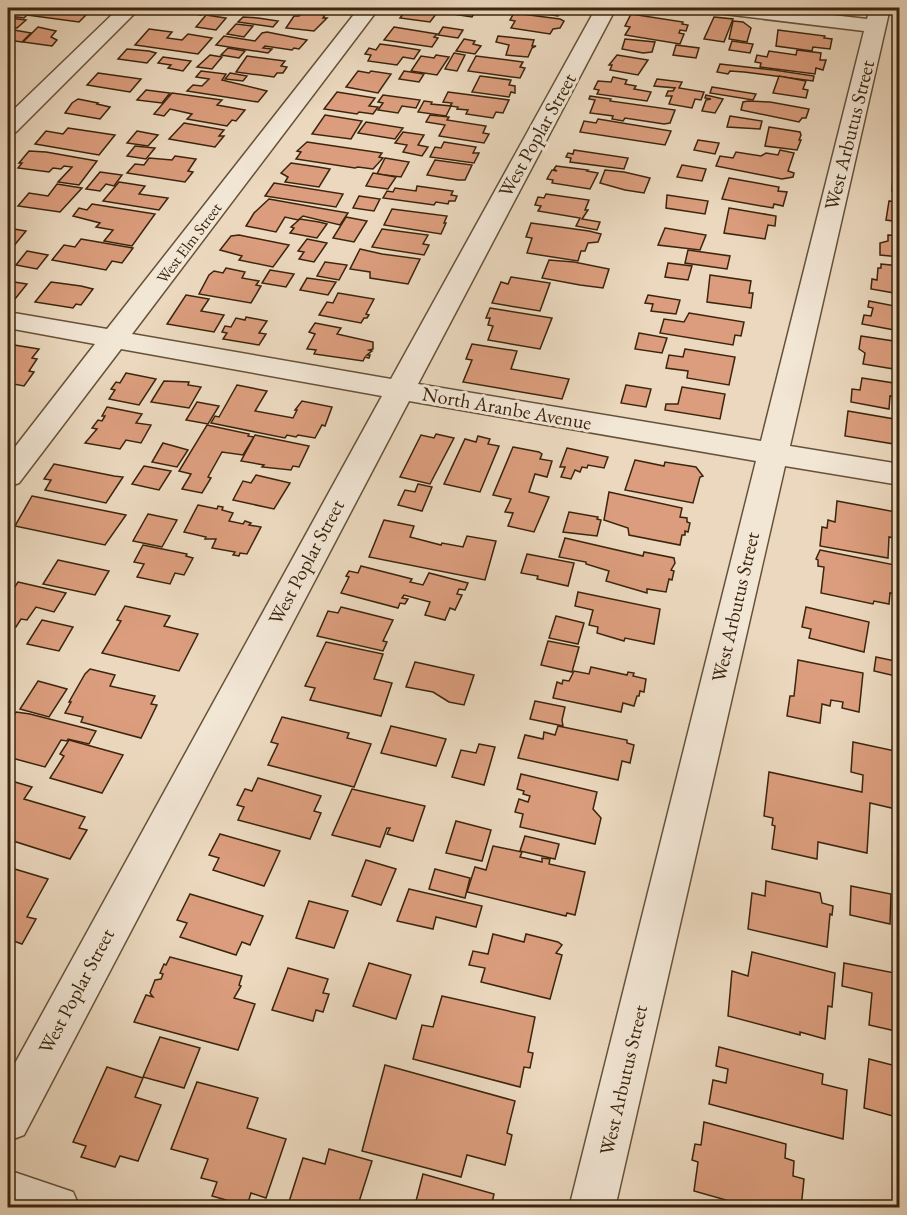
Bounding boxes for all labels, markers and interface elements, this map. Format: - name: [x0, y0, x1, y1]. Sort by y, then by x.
- street label: West Arbutus Street: [818, 57, 880, 213]
- street label: West Poplar Street: [492, 68, 582, 202]
- street label: West Elm Street: [152, 198, 226, 288]
- street label: North Aranbe Avenue: [420, 380, 594, 436]
- street label: West Poplar Street: [262, 494, 350, 629]
- street label: West Arbutus Street: [705, 529, 765, 685]
- street label: West Poplar Street: [32, 923, 120, 1058]
- street label: West Arbutus Street: [593, 1002, 653, 1158]

